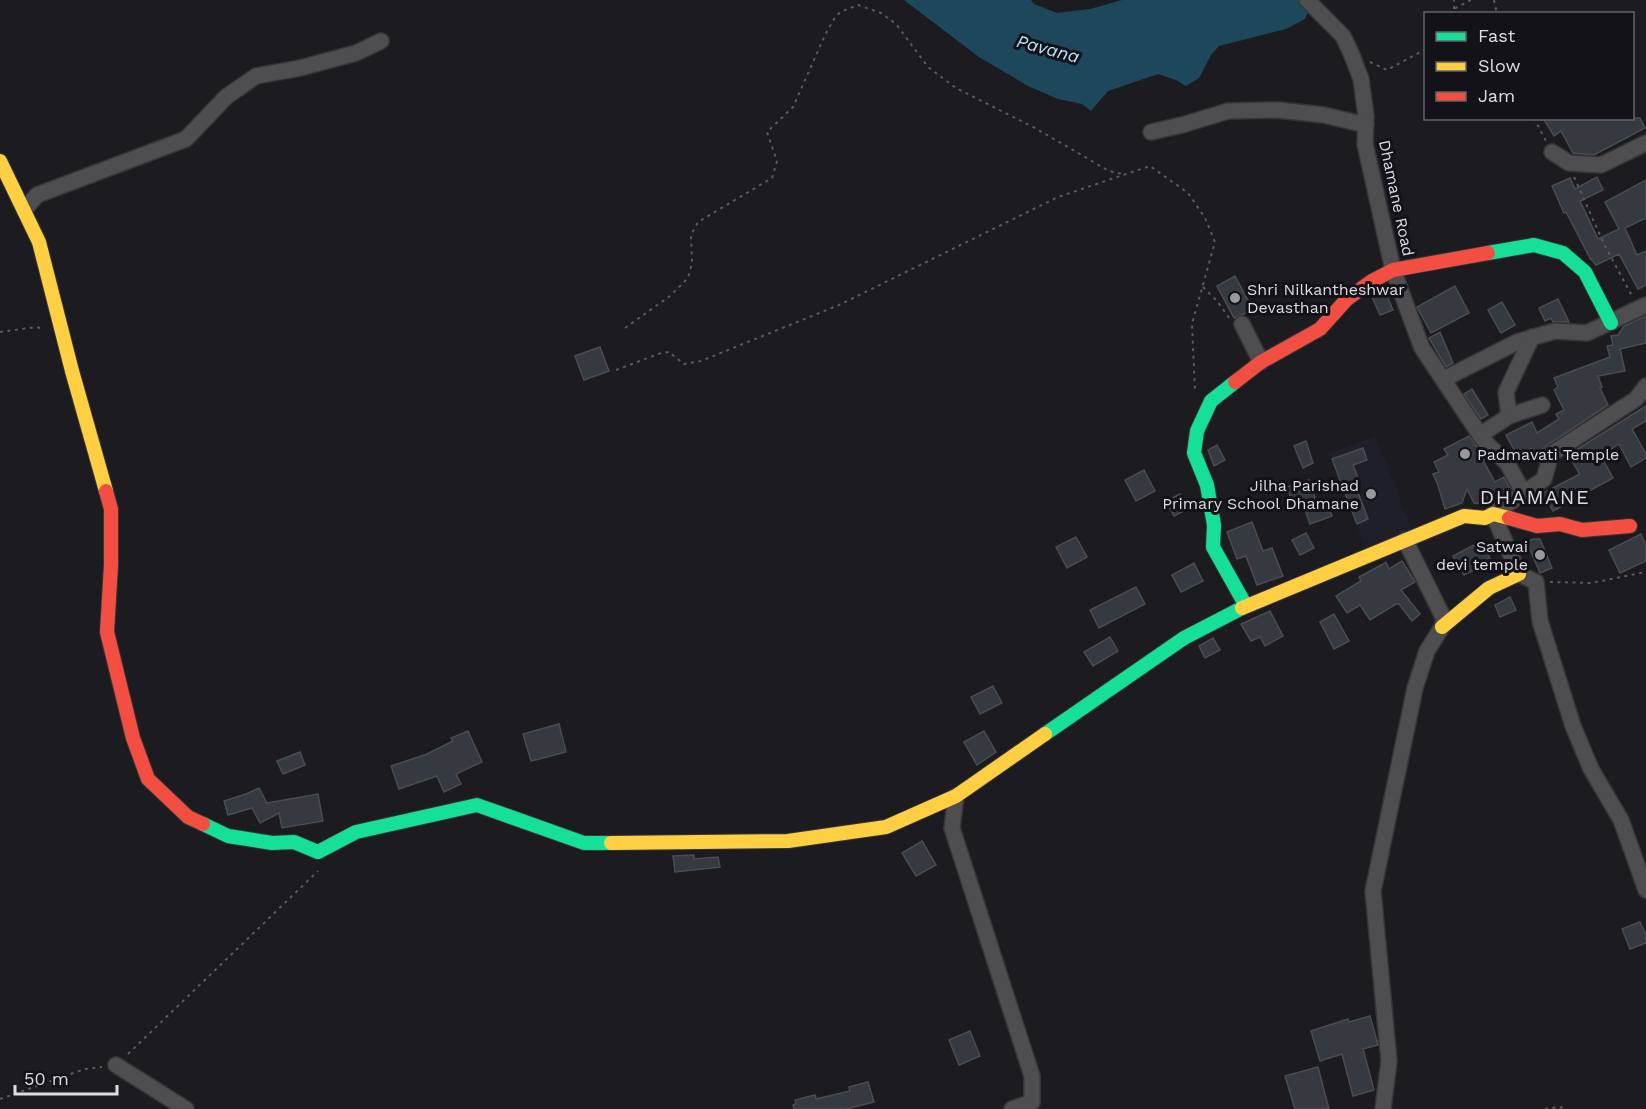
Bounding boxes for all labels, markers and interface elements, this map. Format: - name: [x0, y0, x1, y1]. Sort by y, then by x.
- legend: [1424, 12, 1634, 120]
- text: Fast: [1478, 25, 1516, 46]
- water label: Pavana: [1014, 30, 1082, 67]
- text: Slow: [1478, 55, 1521, 76]
- text: Jam: [1478, 85, 1515, 106]
- street label: Dhamane Road: [1375, 138, 1418, 258]
- place label: Shri Nilkantheshwar Devasthan: [1247, 280, 1405, 317]
- marker: Shri Nilkantheshwar Devasthan: [1228, 291, 1242, 305]
- place label: Padmavati Temple: [1477, 445, 1619, 464]
- marker: Padmavati Temple: [1458, 447, 1472, 461]
- place label: Jilha Parishad Primary School Dhamane: [1162, 476, 1359, 513]
- district label: DHAMANE: [1480, 485, 1590, 509]
- marker: Jilha Parishad Primary School Dhamane: [1364, 487, 1378, 501]
- place label: Satwai devi temple: [1436, 537, 1528, 574]
- marker: Satwai devi temple: [1533, 548, 1547, 562]
- scale bar: [15, 1058, 117, 1096]
- text: 50 m: [24, 1068, 69, 1089]

